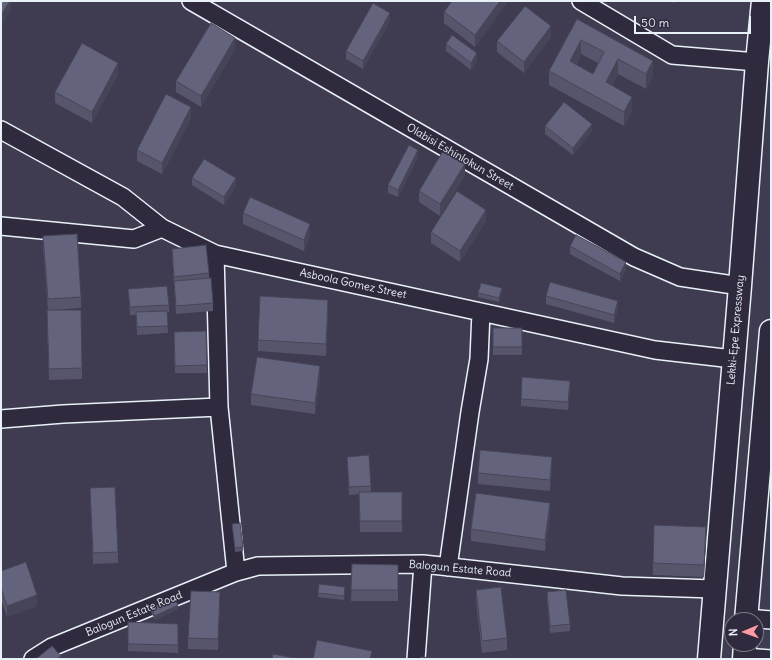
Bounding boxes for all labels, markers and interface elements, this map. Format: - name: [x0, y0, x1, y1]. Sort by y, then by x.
- scale bar: [636, 8, 753, 34]
- text: 50 m: [641, 15, 669, 30]
- street label: Olabisi Eshinlokun Street: [404, 121, 516, 193]
- street label: Asboola Gomez Street: [298, 266, 408, 302]
- street label: Lekki-Epe Expressway: [725, 274, 747, 386]
- street label: Balogun Estate Road: [408, 558, 512, 580]
- street label: Balogun Estate Road: [84, 589, 184, 639]
- north arrow: [724, 612, 764, 652]
- text: N: [726, 628, 740, 636]

